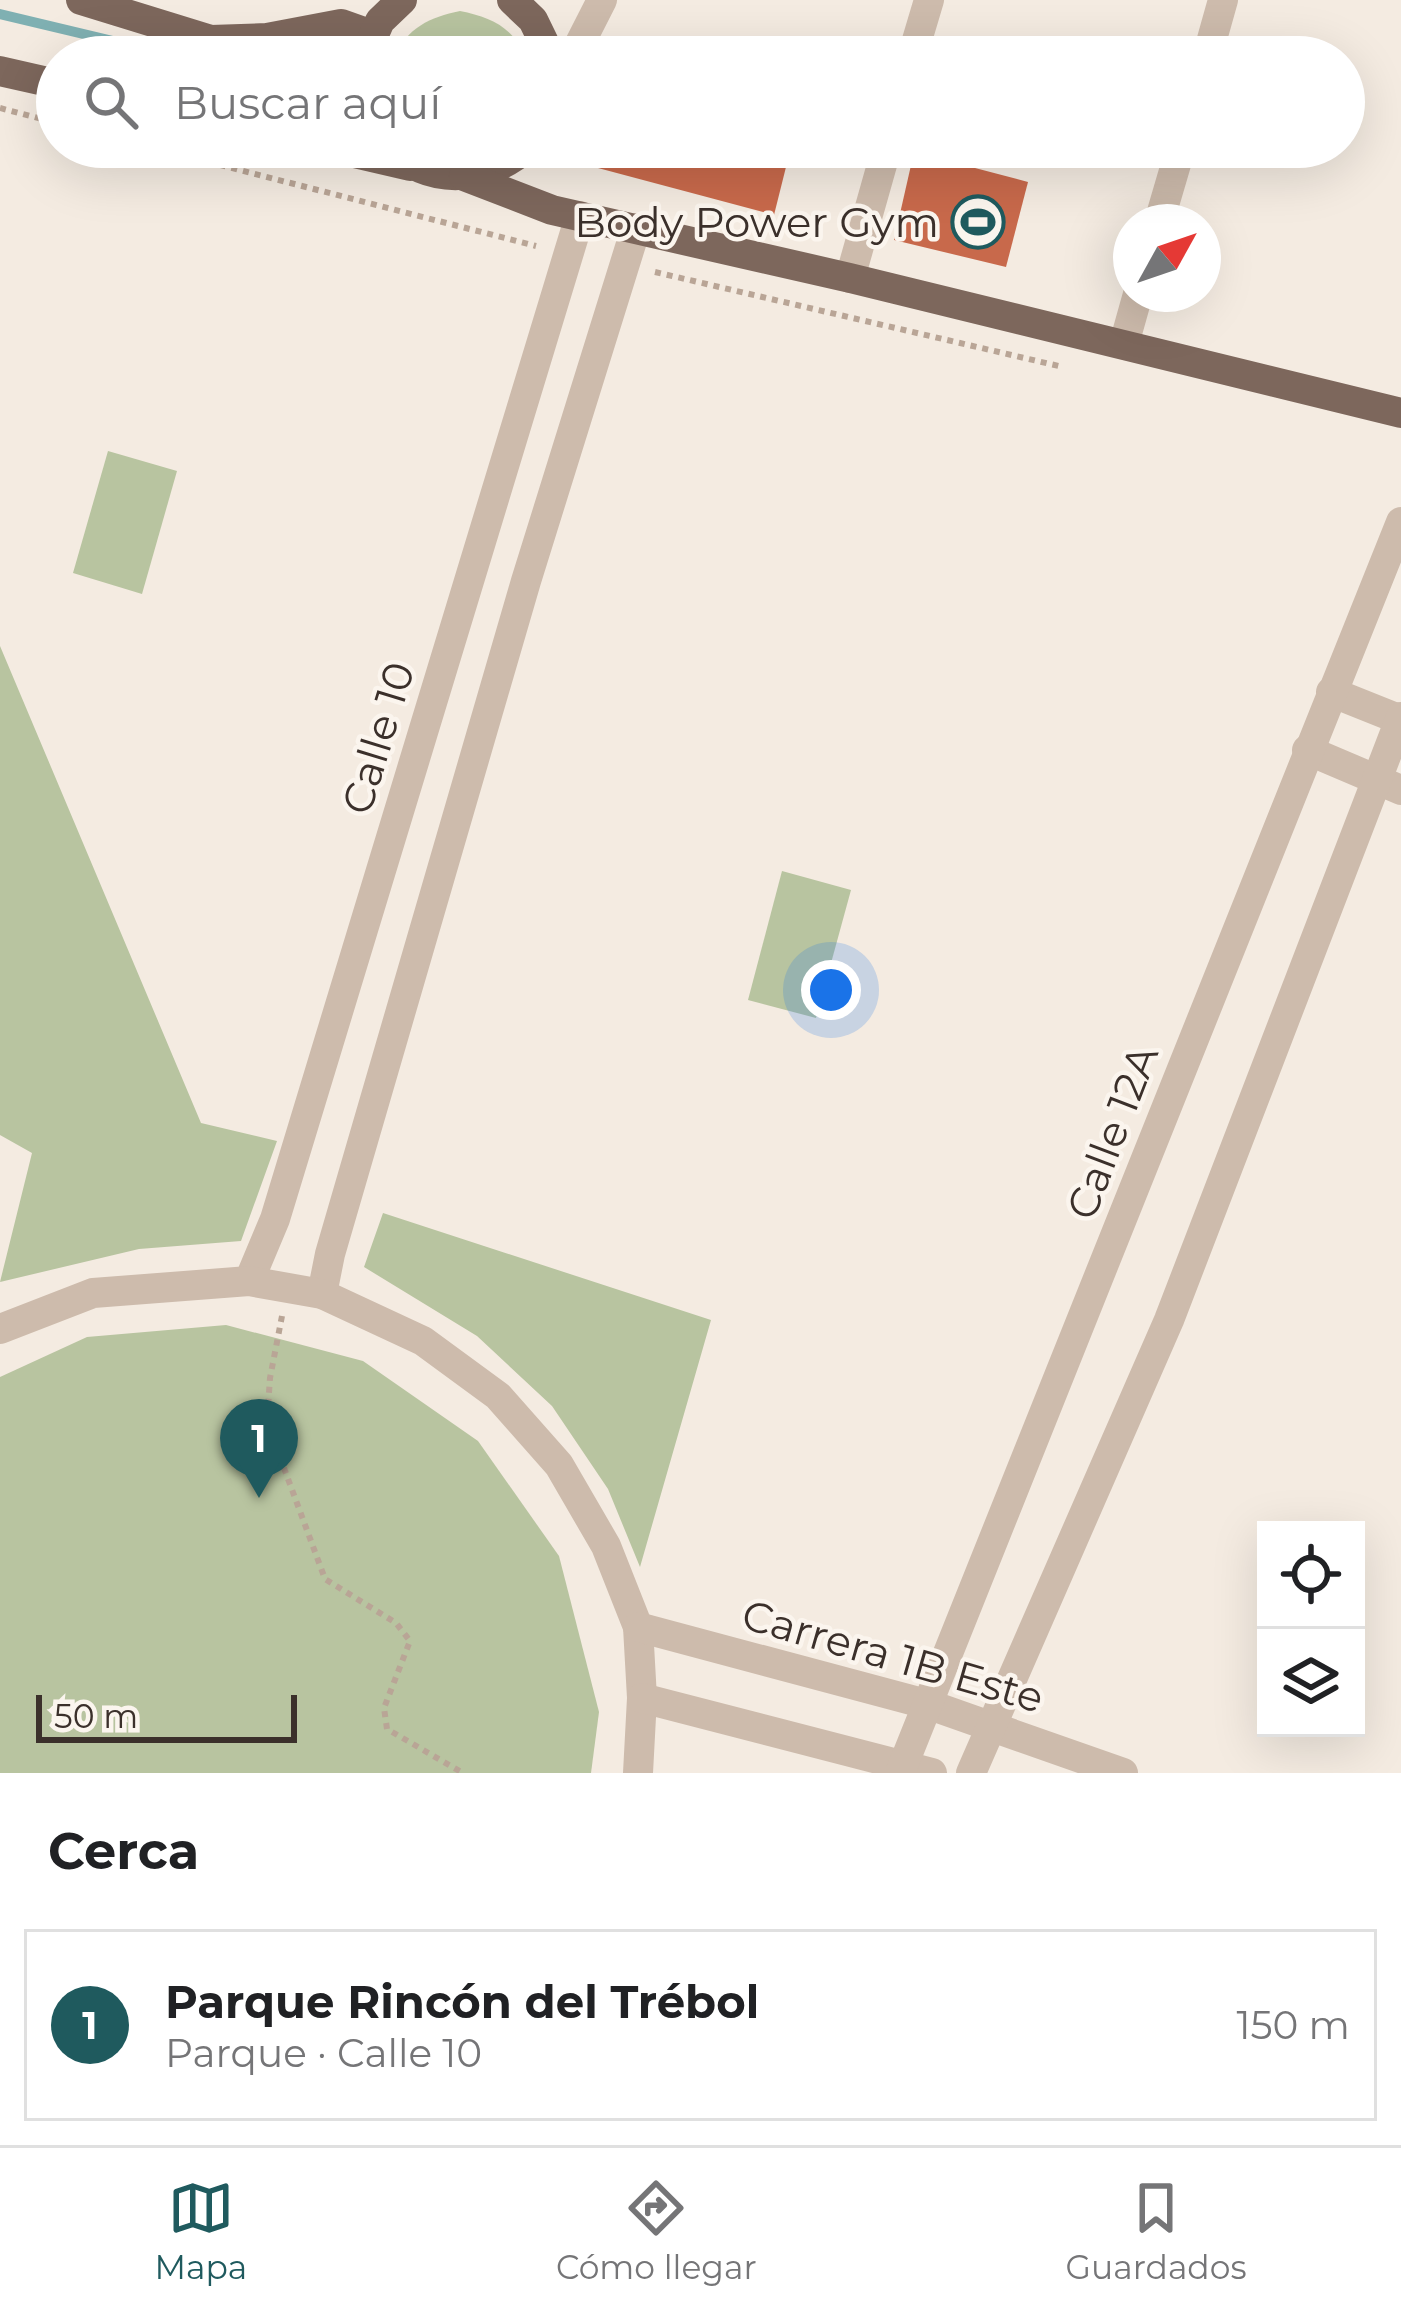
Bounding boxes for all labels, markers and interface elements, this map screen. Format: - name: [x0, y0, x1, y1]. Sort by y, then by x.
- search box: [36, 36, 1365, 168]
- icon: search: [78, 69, 144, 135]
- text: Buscar aquí: [174, 75, 441, 130]
- sports icon: Body Power Gym: [950, 194, 1006, 250]
- place label: Body Power Gym: [574, 196, 939, 248]
- north arrow: [1113, 204, 1221, 312]
- street label: Calle 10: [330, 656, 426, 820]
- your location: [801, 960, 861, 1020]
- street label: Calle 12A: [1055, 1037, 1169, 1226]
- pin: 1: [220, 1399, 298, 1498]
- map controls: [1257, 1521, 1365, 1737]
- button: locate: [1257, 1521, 1365, 1629]
- street label: Carrera 1B Este: [736, 1588, 1050, 1724]
- button: layers: [1257, 1629, 1365, 1737]
- scale bar: [36, 1689, 297, 1742]
- text: 50 m: [54, 1696, 138, 1736]
- text: Cerca: [48, 1820, 199, 1882]
- text: Parque Rincón del Trébol: [165, 1974, 759, 2029]
- text: 1: [82, 2001, 98, 2049]
- text: 150 m: [1236, 2001, 1350, 2049]
- text: Parque · Calle 10: [165, 2029, 482, 2077]
- tab: Mapa: [154, 2175, 247, 2287]
- tab: Cómo llegar: [556, 2175, 757, 2287]
- tab: Guardados: [1066, 2175, 1247, 2287]

